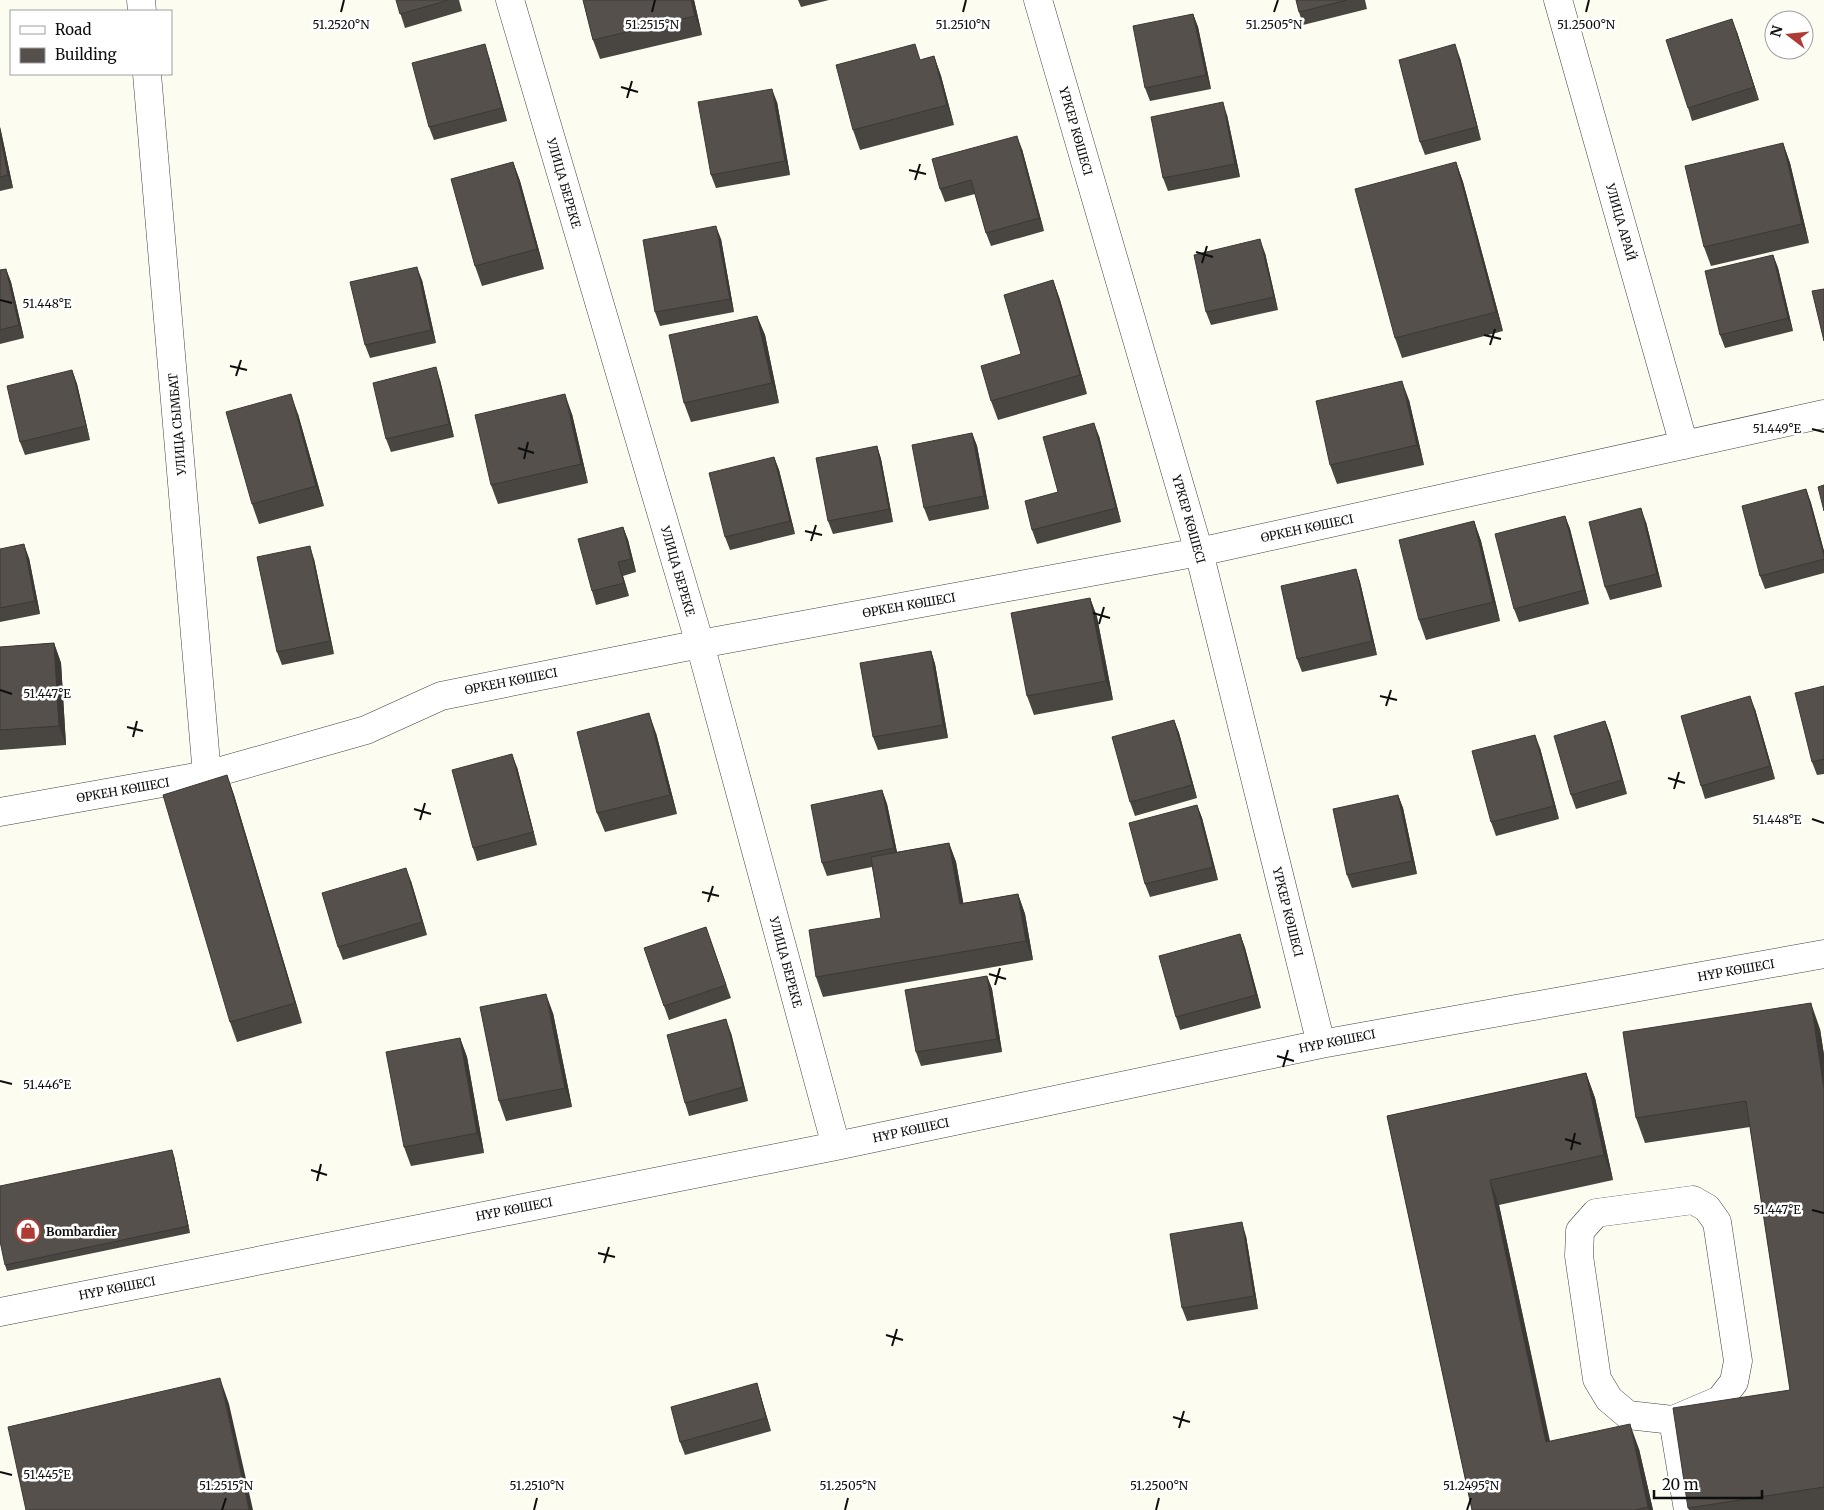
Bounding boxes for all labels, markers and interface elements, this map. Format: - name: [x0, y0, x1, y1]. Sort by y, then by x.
- legend: [10, 10, 172, 75]
- north arrow: [1764, 10, 1814, 60]
- text: 51.2520°N: [313, 17, 370, 32]
- text: 51.2515°N: [625, 17, 680, 32]
- text: 51.2510°N: [936, 17, 991, 32]
- text: 51.2505°N: [1246, 17, 1303, 32]
- text: 51.2500°N: [1557, 17, 1616, 32]
- text: Road: [55, 20, 91, 39]
- text: N: [1766, 24, 1787, 39]
- text: Building: [55, 45, 117, 64]
- street label: ҮРКЕР КӨШЕСІ: [1056, 84, 1096, 177]
- street label: УЛИЦА БЕРЕКЕ: [544, 135, 584, 230]
- street label: УЛИЦА АРАЙ: [1603, 181, 1639, 263]
- text: 51.448°E: [23, 296, 72, 311]
- street label: УЛИЦА СЫМБАТ: [165, 372, 189, 477]
- text: 51.449°E: [1753, 421, 1802, 436]
- street label: ҮРКЕР КӨШЕСІ: [1169, 472, 1209, 565]
- street label: ӨРКЕН КӨШЕСІ: [1259, 511, 1355, 545]
- street label: УЛИЦА БЕРЕКЕ: [658, 523, 698, 618]
- street label: ӨРКЕН КӨШЕСІ: [861, 589, 957, 621]
- street label: ӨРКЕН КӨШЕСІ: [463, 665, 559, 697]
- text: 51.447°E: [23, 686, 71, 701]
- street label: ӨРКЕН КӨШЕСІ: [75, 774, 171, 806]
- text: 51.448°E: [1753, 812, 1802, 827]
- street label: ҮРКЕР КӨШЕСІ: [1269, 865, 1306, 958]
- street label: УЛИЦА БЕРЕКЕ: [766, 914, 805, 1009]
- street label: НҰР КӨШЕСІ: [1696, 956, 1776, 984]
- street label: НҰР КӨШЕСІ: [1297, 1026, 1377, 1056]
- text: 51.446°E: [23, 1077, 71, 1092]
- street label: НҰР КӨШЕСІ: [871, 1115, 951, 1145]
- street label: НҰР КӨШЕСІ: [474, 1194, 554, 1224]
- text: 51.447°E: [1753, 1202, 1801, 1217]
- shop icon: Bombardier: [15, 1218, 41, 1244]
- place label: Bombardier: [46, 1224, 117, 1239]
- street label: НҰР КӨШЕСІ: [77, 1273, 157, 1303]
- text: 51.445°E: [23, 1467, 71, 1482]
- scale bar: [1654, 1468, 1762, 1500]
- text: 20 m: [1662, 1475, 1699, 1494]
- text: 51.2515°N: [199, 1478, 254, 1493]
- text: 51.2510°N: [510, 1478, 565, 1493]
- text: 51.2505°N: [820, 1478, 877, 1493]
- text: 51.2500°N: [1130, 1478, 1189, 1493]
- text: 51.2495°N: [1443, 1478, 1500, 1493]

